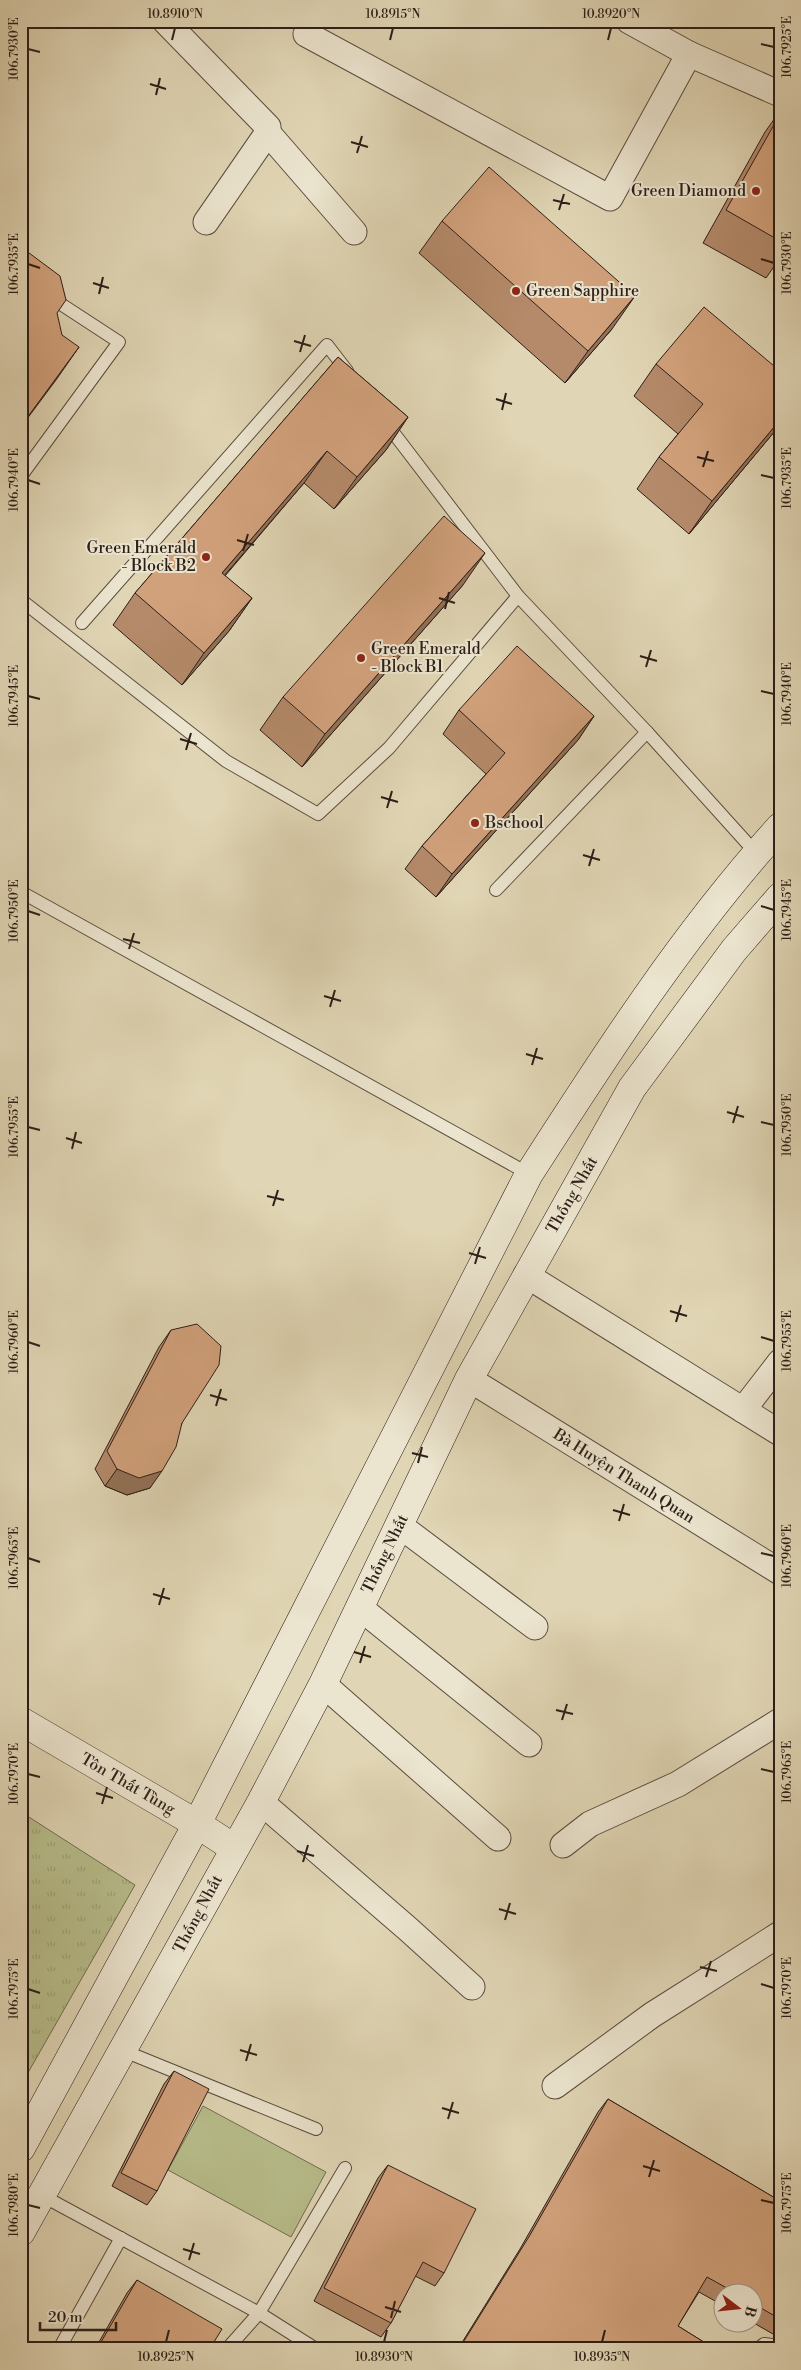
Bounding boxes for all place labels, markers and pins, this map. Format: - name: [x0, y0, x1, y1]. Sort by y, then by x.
- place label: Green Diamond: [631, 181, 746, 201]
- marker: Green Diamond: [750, 185, 762, 197]
- place label: Green Sapphire: [526, 281, 639, 301]
- marker: Green Sapphire: [510, 285, 522, 297]
- place label: Green Emerald - Block B2: [87, 538, 196, 576]
- marker: Green Emerald - Block B2: [200, 551, 212, 563]
- place label: Green Emerald - Block B1: [371, 639, 481, 677]
- marker: Green Emerald - Block B1: [355, 652, 367, 664]
- place label: Bschool: [484, 813, 544, 833]
- marker: Bschool: [469, 817, 481, 829]

